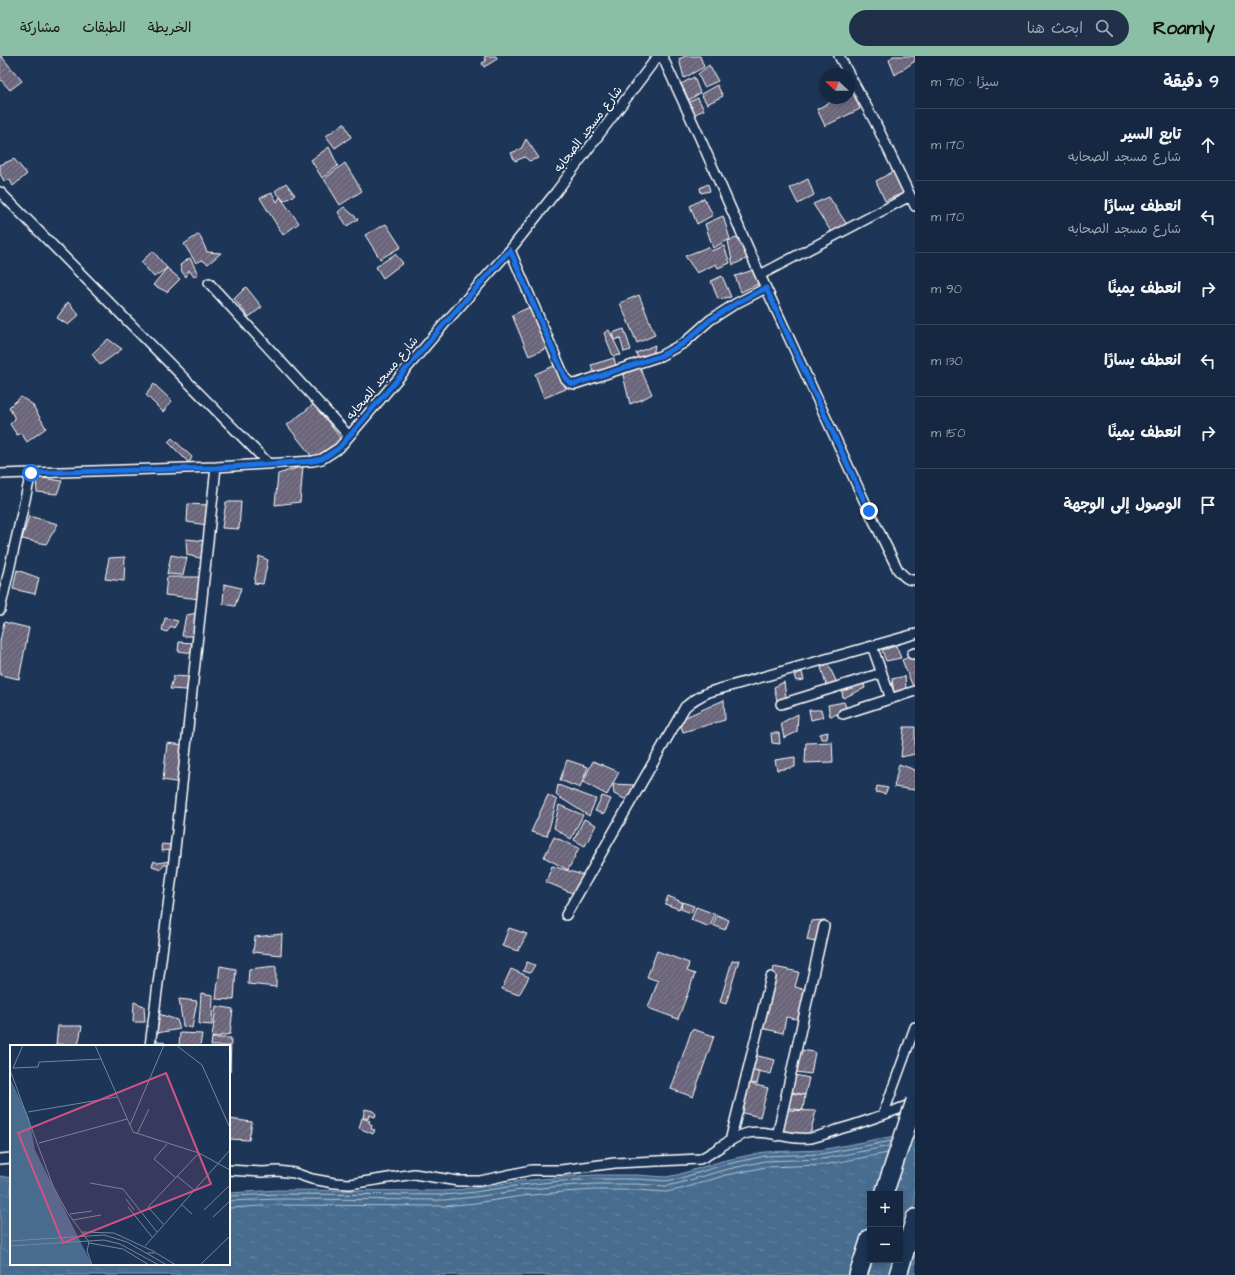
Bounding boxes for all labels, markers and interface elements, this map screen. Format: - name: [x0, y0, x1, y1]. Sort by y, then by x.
- search box: [849, 10, 1129, 46]
- text: Roamly: [1153, 15, 1215, 42]
- icon: search: [1093, 17, 1115, 39]
- text: مشاركة: [20, 18, 60, 38]
- text: الطبقات: [82, 18, 126, 38]
- text: الخريطة: [148, 18, 191, 38]
- text: ابحث هنا: [1027, 18, 1083, 39]
- north arrow: [819, 68, 855, 104]
- text: 9 دقيقة: [1163, 70, 1219, 94]
- text: سيرًا · 710 m: [931, 73, 999, 91]
- street label: شارع مسجد الصحابه: [550, 83, 627, 176]
- text: تابع السير: [1122, 124, 1181, 145]
- icon: ahead: [1197, 134, 1219, 156]
- text: 170 m: [931, 136, 964, 154]
- text: شارع مسجد الصحابه: [1068, 148, 1181, 166]
- text: انعطف يسارًا: [1104, 196, 1181, 217]
- icon: left: [1197, 206, 1219, 228]
- text: 170 m: [931, 208, 964, 226]
- text: شارع مسجد الصحابه: [1068, 220, 1181, 238]
- text: انعطف يمينًا: [1108, 278, 1181, 299]
- icon: right: [1197, 278, 1219, 300]
- text: 90 m: [931, 280, 962, 298]
- street label: شارع مسجد الصحابه: [342, 333, 422, 424]
- text: انعطف يسارًا: [1104, 350, 1181, 371]
- icon: left: [1197, 350, 1219, 372]
- text: 130 m: [931, 352, 963, 370]
- text: انعطف يمينًا: [1108, 422, 1181, 443]
- icon: right: [1197, 422, 1219, 444]
- text: 150 m: [931, 424, 965, 442]
- route start: [22, 464, 40, 482]
- text: الوصول إلى الوجهة: [1064, 494, 1181, 515]
- icon: arrive: [1197, 494, 1219, 516]
- route end: [860, 502, 878, 520]
- inset map: [10, 1045, 230, 1265]
- map controls: [867, 1191, 903, 1263]
- button: +: [867, 1191, 903, 1227]
- button: −: [867, 1227, 903, 1263]

